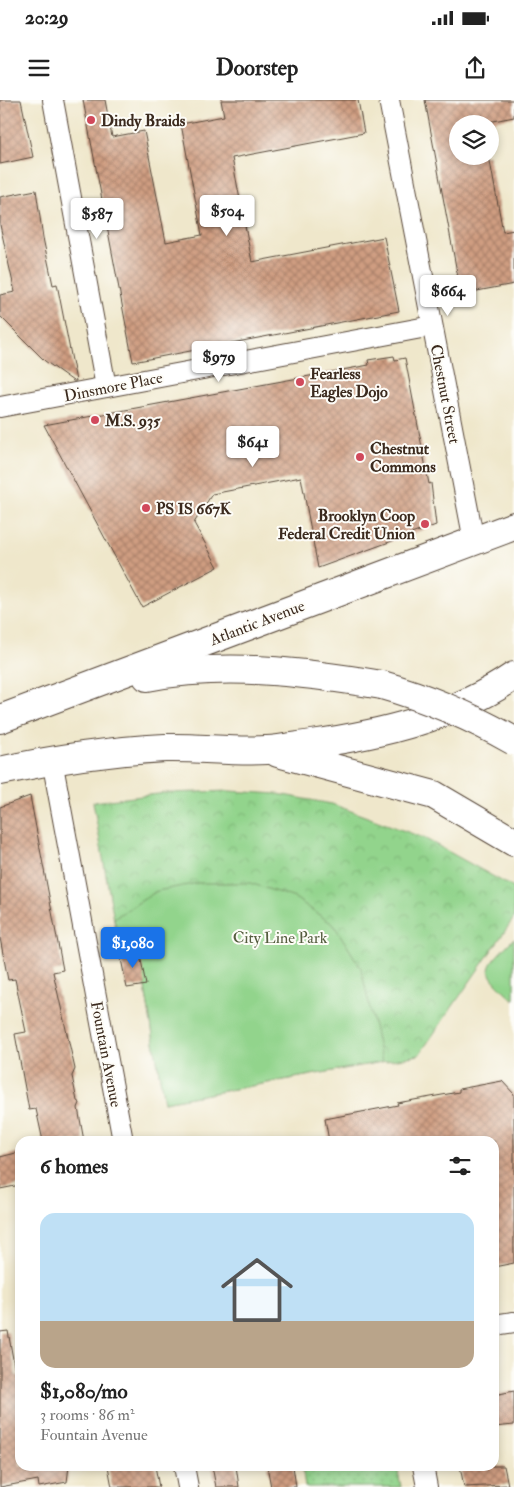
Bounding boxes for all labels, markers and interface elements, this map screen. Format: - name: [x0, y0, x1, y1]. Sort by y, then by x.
- text: 20:29: [25, 6, 68, 30]
- icon: menu: [25, 54, 53, 82]
- text: Doorstep: [216, 54, 298, 82]
- icon: share: [461, 54, 489, 82]
- place label: Dindy Braids: [101, 111, 186, 132]
- marker: Dindy Braids: [85, 114, 97, 126]
- map controls: [449, 115, 499, 165]
- button: layers: [449, 115, 499, 165]
- pin: $504: [197, 194, 257, 237]
- pin: $587: [67, 198, 127, 240]
- text: $504: [211, 201, 243, 221]
- text: $587: [82, 204, 112, 224]
- pin: $664: [418, 274, 478, 317]
- text: $664: [431, 281, 465, 301]
- pin: $979: [189, 340, 249, 383]
- street label: Chestnut Street: [426, 343, 464, 446]
- text: $979: [203, 347, 235, 367]
- place label: Fearless Eagles Dojo: [310, 364, 388, 403]
- street label: Dinsmore Place: [62, 368, 165, 406]
- marker: Fearless Eagles Dojo: [294, 376, 306, 388]
- place label: M.S. 935: [104, 411, 161, 431]
- marker: M.S. 935: [89, 414, 101, 426]
- pin: $641: [223, 426, 283, 468]
- text: $641: [237, 432, 269, 452]
- place label: Chestnut Commons: [370, 439, 436, 477]
- marker: Chestnut Commons: [354, 451, 366, 463]
- place label: PS IS 667K: [156, 499, 232, 519]
- marker: PS IS 667K: [140, 502, 152, 514]
- place label: Brooklyn Coop Federal Credit Union: [278, 506, 416, 544]
- marker: Brooklyn Coop Federal Credit Union: [419, 518, 431, 530]
- street label: Atlantic Avenue: [206, 596, 308, 650]
- pin: $1,080: [92, 926, 174, 969]
- park label: City Line Park: [233, 928, 328, 948]
- text: $1,080: [112, 933, 154, 953]
- street label: Fountain Avenue: [86, 999, 126, 1109]
- icon: filters: [446, 1152, 474, 1180]
- text: 6 homes: [40, 1153, 108, 1180]
- icon: home: [212, 1245, 302, 1335]
- text: $1,080/mo: [40, 1378, 128, 1405]
- text: 3 rooms · 86 m²: [40, 1405, 134, 1425]
- text: Fountain Avenue: [40, 1425, 148, 1445]

